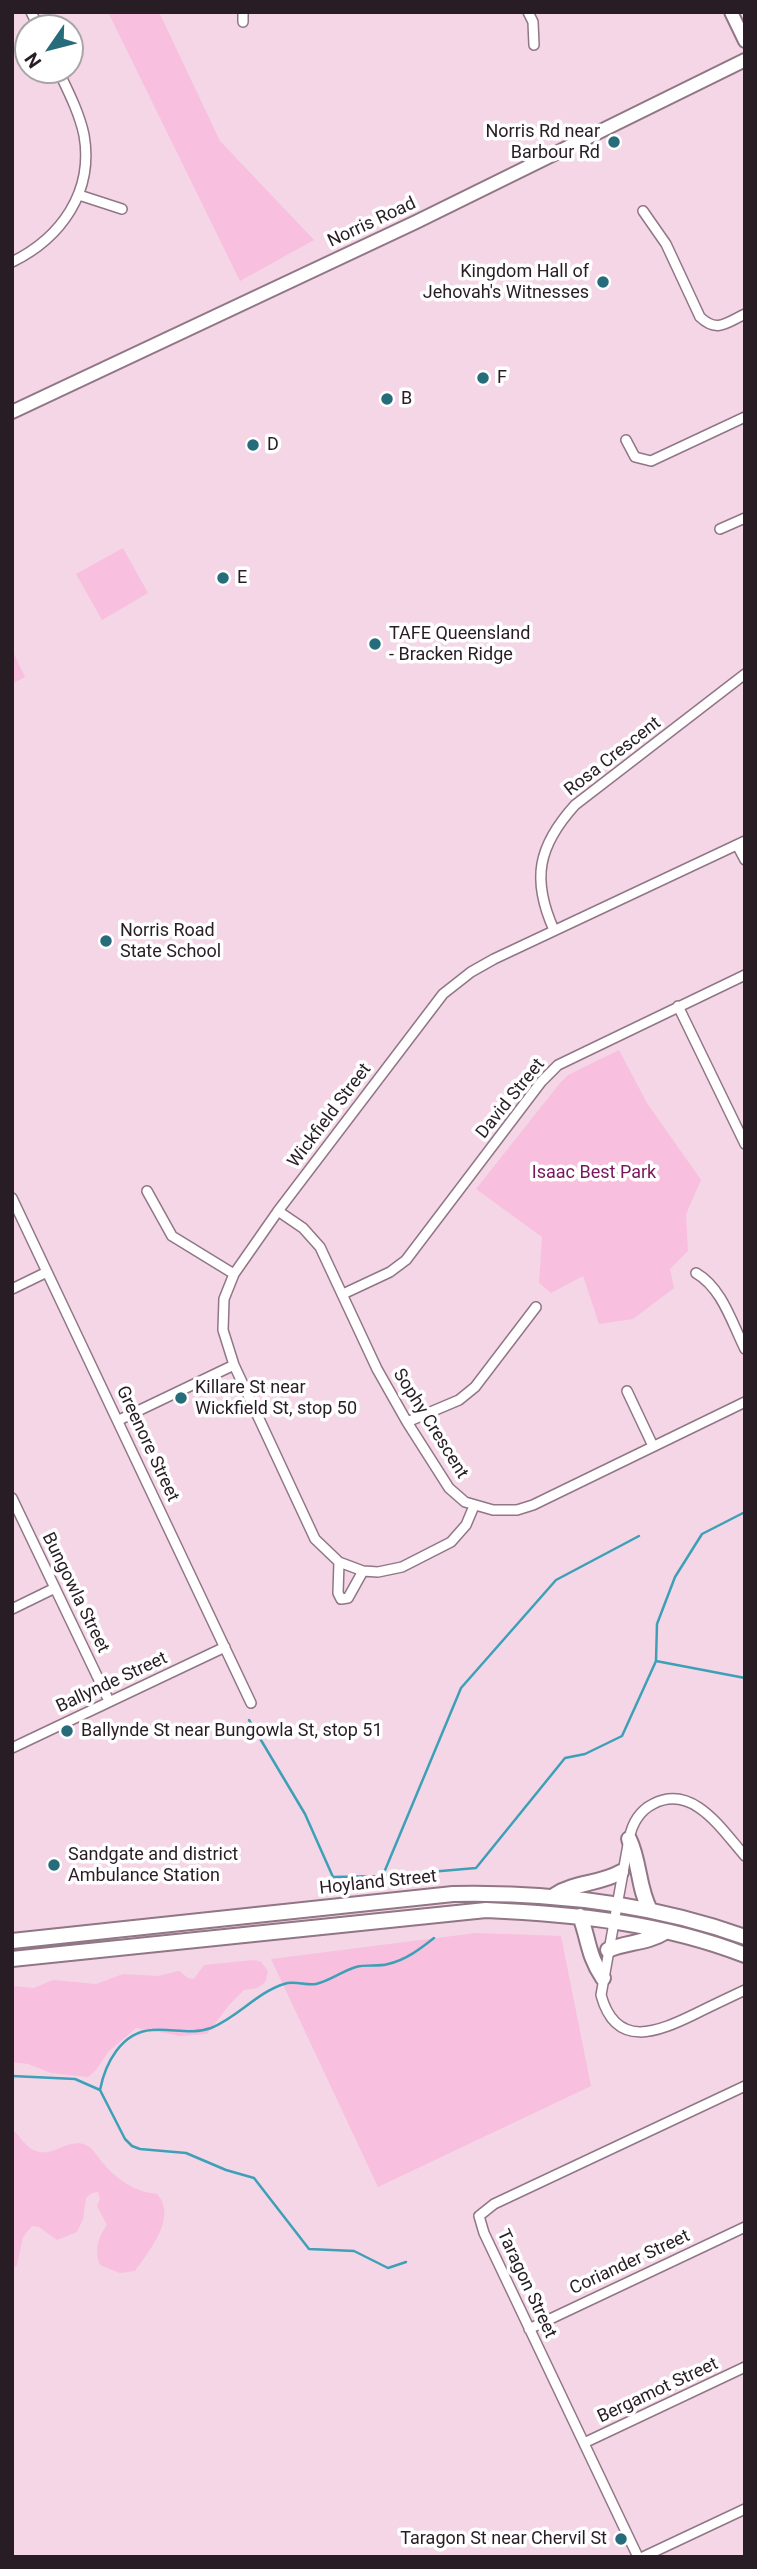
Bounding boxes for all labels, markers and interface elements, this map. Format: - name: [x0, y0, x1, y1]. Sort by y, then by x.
- north arrow: [14, 14, 84, 84]
- text: N: [20, 48, 46, 72]
- place label: Norris Rd near Barbour Rd: [485, 121, 600, 164]
- marker: Norris Rd near Barbour Rd: [606, 134, 622, 150]
- street label: Norris Road: [325, 193, 419, 253]
- place label: Kingdom Hall of Jehovah's Witnesses: [423, 261, 589, 304]
- marker: Kingdom Hall of Jehovah's Witnesses: [595, 274, 611, 290]
- place label: F: [497, 367, 507, 389]
- marker: F: [475, 370, 491, 386]
- place label: B: [401, 388, 412, 410]
- marker: B: [379, 391, 395, 407]
- place label: D: [267, 434, 279, 456]
- marker: D: [245, 437, 261, 453]
- place label: E: [237, 567, 247, 589]
- marker: E: [215, 570, 231, 586]
- place label: TAFE Queensland - Bracken Ridge: [389, 623, 530, 666]
- marker: TAFE Queensland - Bracken Ridge: [367, 636, 383, 652]
- street label: Rosa Crescent: [561, 713, 665, 801]
- place label: Norris Road State School: [120, 920, 221, 962]
- marker: Norris Road State School: [98, 933, 114, 949]
- street label: David Street: [472, 1055, 550, 1143]
- street label: Wickfield Street: [284, 1060, 376, 1172]
- park label: Isaac Best Park: [532, 1162, 656, 1184]
- street label: Sophy Crescent: [388, 1365, 472, 1483]
- place label: Killare St near Wickfield St, stop 50: [195, 1377, 357, 1420]
- street label: Greenore Street: [111, 1383, 183, 1505]
- marker: Killare St near Wickfield St, stop 50: [173, 1390, 189, 1406]
- street label: Bungowla Street: [37, 1529, 113, 1657]
- street label: Ballynde Street: [53, 1648, 171, 1718]
- place label: Ballynde St near Bungowla St, stop 51: [81, 1720, 383, 1742]
- marker: Ballynde St near Bungowla St, stop 51: [59, 1723, 75, 1739]
- place label: Sandgate and district Ambulance Station: [68, 1844, 238, 1886]
- marker: Sandgate and district Ambulance Station: [46, 1857, 62, 1873]
- street label: Hoyland Street: [318, 1866, 438, 1900]
- street label: Taragon Street: [491, 2226, 561, 2342]
- street label: Coriander Street: [567, 2226, 693, 2300]
- street label: Bergamot Street: [594, 2354, 722, 2428]
- place label: Taragon St near Chervil St: [400, 2528, 607, 2550]
- marker: Taragon St near Chervil St: [613, 2531, 629, 2547]

